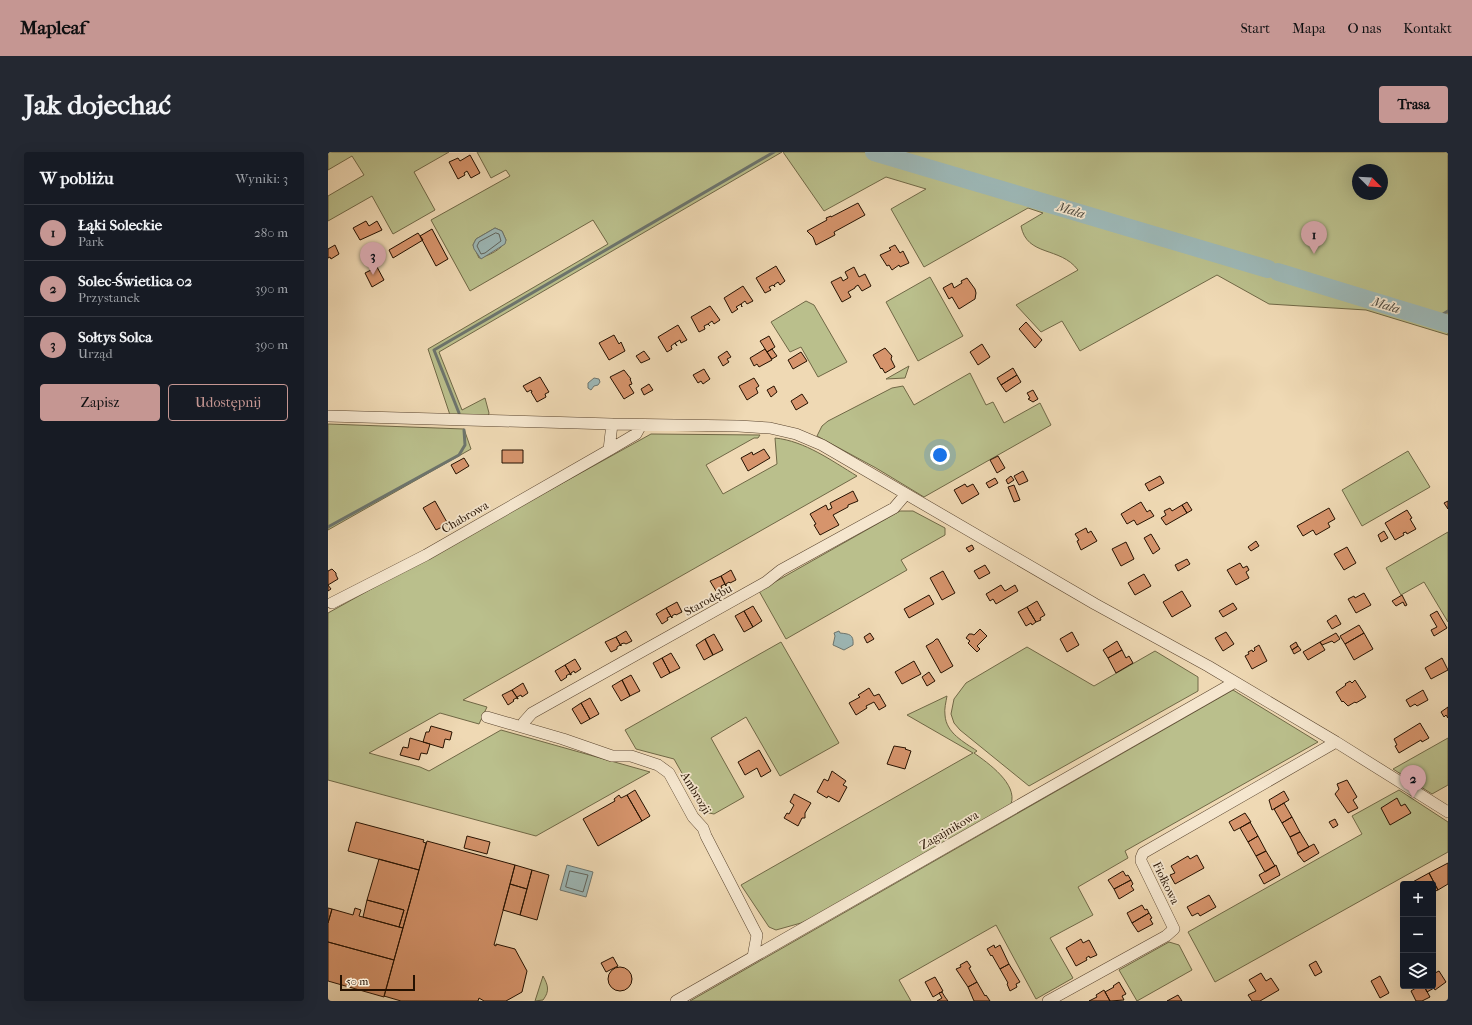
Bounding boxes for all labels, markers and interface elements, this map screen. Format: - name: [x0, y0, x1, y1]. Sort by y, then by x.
- text: Mapleaf: [20, 17, 86, 39]
- text: Start: [1240, 20, 1270, 37]
- text: Mapa: [1292, 20, 1325, 37]
- text: O nas: [1347, 20, 1381, 37]
- text: Kontakt: [1403, 20, 1452, 37]
- button: Trasa: [1379, 86, 1448, 123]
- text: Jak dojechać: [24, 88, 171, 121]
- north arrow: [1352, 164, 1388, 200]
- text: W pobliżu: [40, 168, 114, 188]
- text: Wyniki: 3: [235, 171, 288, 186]
- water label: Mała: [1054, 198, 1087, 221]
- text: Łąki Soleckie: [78, 216, 162, 234]
- pin: 1: [1301, 221, 1327, 254]
- text: 1: [51, 225, 55, 240]
- text: 280 m: [254, 225, 288, 240]
- text: Park: [78, 234, 104, 249]
- pin: 3: [360, 242, 386, 275]
- text: Solec-Świetlica 02: [78, 272, 192, 290]
- text: 2: [50, 281, 56, 296]
- text: 390 m: [255, 281, 288, 296]
- text: Przystanek: [78, 290, 140, 305]
- water label: Mała: [1369, 293, 1402, 316]
- text: Sołtys Solca: [78, 328, 152, 346]
- text: 3: [50, 337, 56, 352]
- text: 390 m: [255, 337, 288, 352]
- text: Urząd: [78, 346, 112, 361]
- button: Zapisz: [40, 384, 160, 421]
- button: Udostępnij: [168, 384, 288, 421]
- your location: [930, 445, 950, 465]
- street label: Chabrowa: [439, 498, 491, 536]
- street label: Starodębu: [682, 581, 735, 619]
- pin: 2: [1400, 765, 1426, 798]
- street label: Ambrozji: [677, 768, 714, 817]
- street label: Zagajnikowa: [917, 807, 981, 852]
- street label: Fiołkowa: [1150, 860, 1182, 907]
- map controls: [1400, 881, 1436, 989]
- button: +: [1400, 881, 1436, 917]
- button: −: [1400, 917, 1436, 953]
- button: layers: [1400, 953, 1436, 989]
- scale bar: [340, 973, 415, 992]
- text: 50 m: [346, 975, 368, 988]

